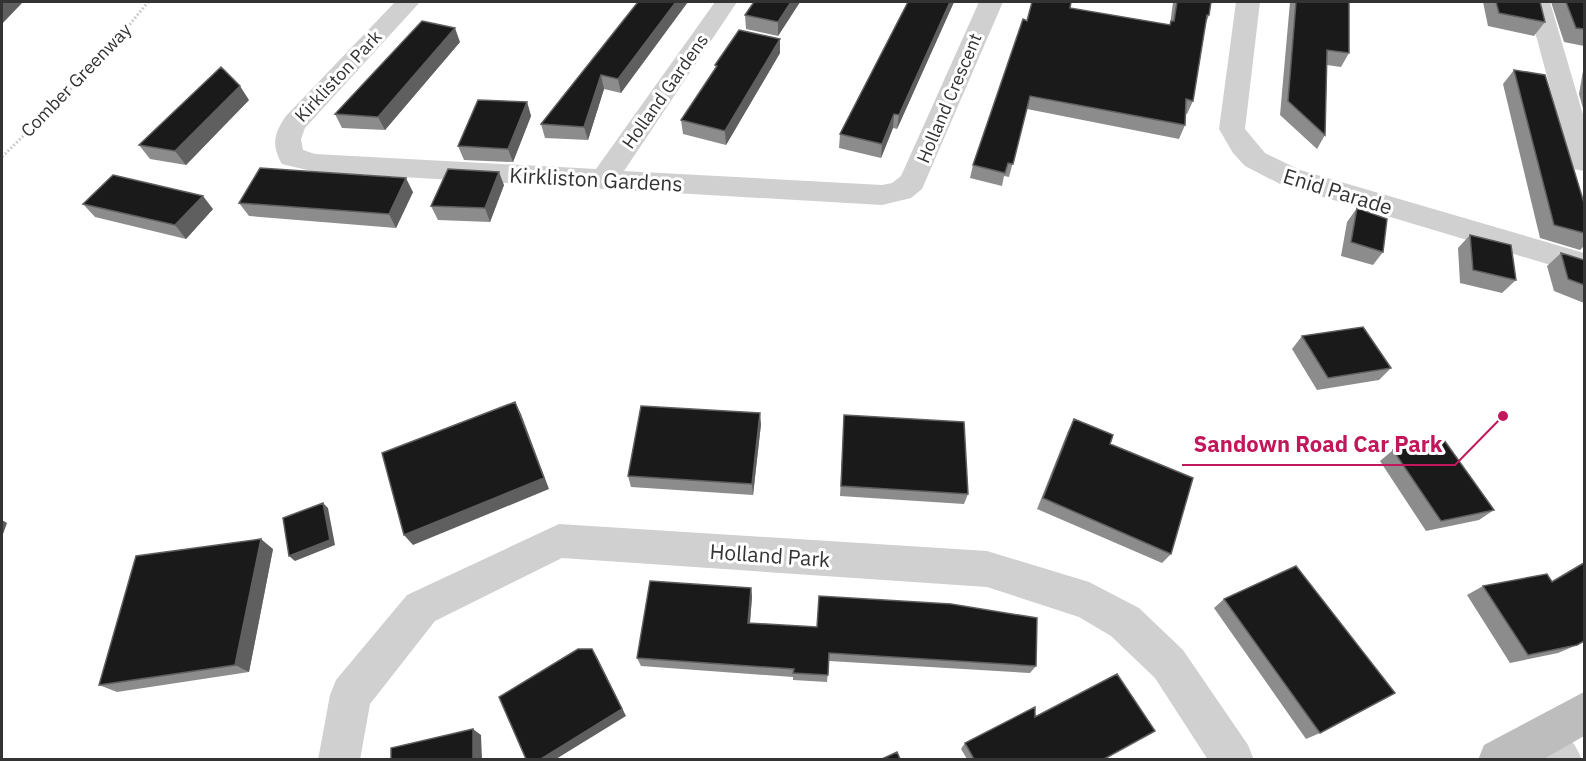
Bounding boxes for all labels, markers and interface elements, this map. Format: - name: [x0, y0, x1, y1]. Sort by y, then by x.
- street label: Comber Greenway: [16, 18, 136, 142]
- street label: Kirkliston Park: [290, 25, 387, 127]
- street label: Holland Gardens: [617, 29, 713, 153]
- street label: Holland Crescent: [911, 30, 987, 166]
- street label: Kirkliston Gardens: [509, 160, 683, 198]
- street label: Enid Parade: [1280, 161, 1396, 221]
- callout: Sandown Road Car Park: [1182, 425, 1455, 465]
- text: Sandown Road Car Park: [1194, 429, 1443, 458]
- street label: Holland Park: [709, 537, 831, 573]

